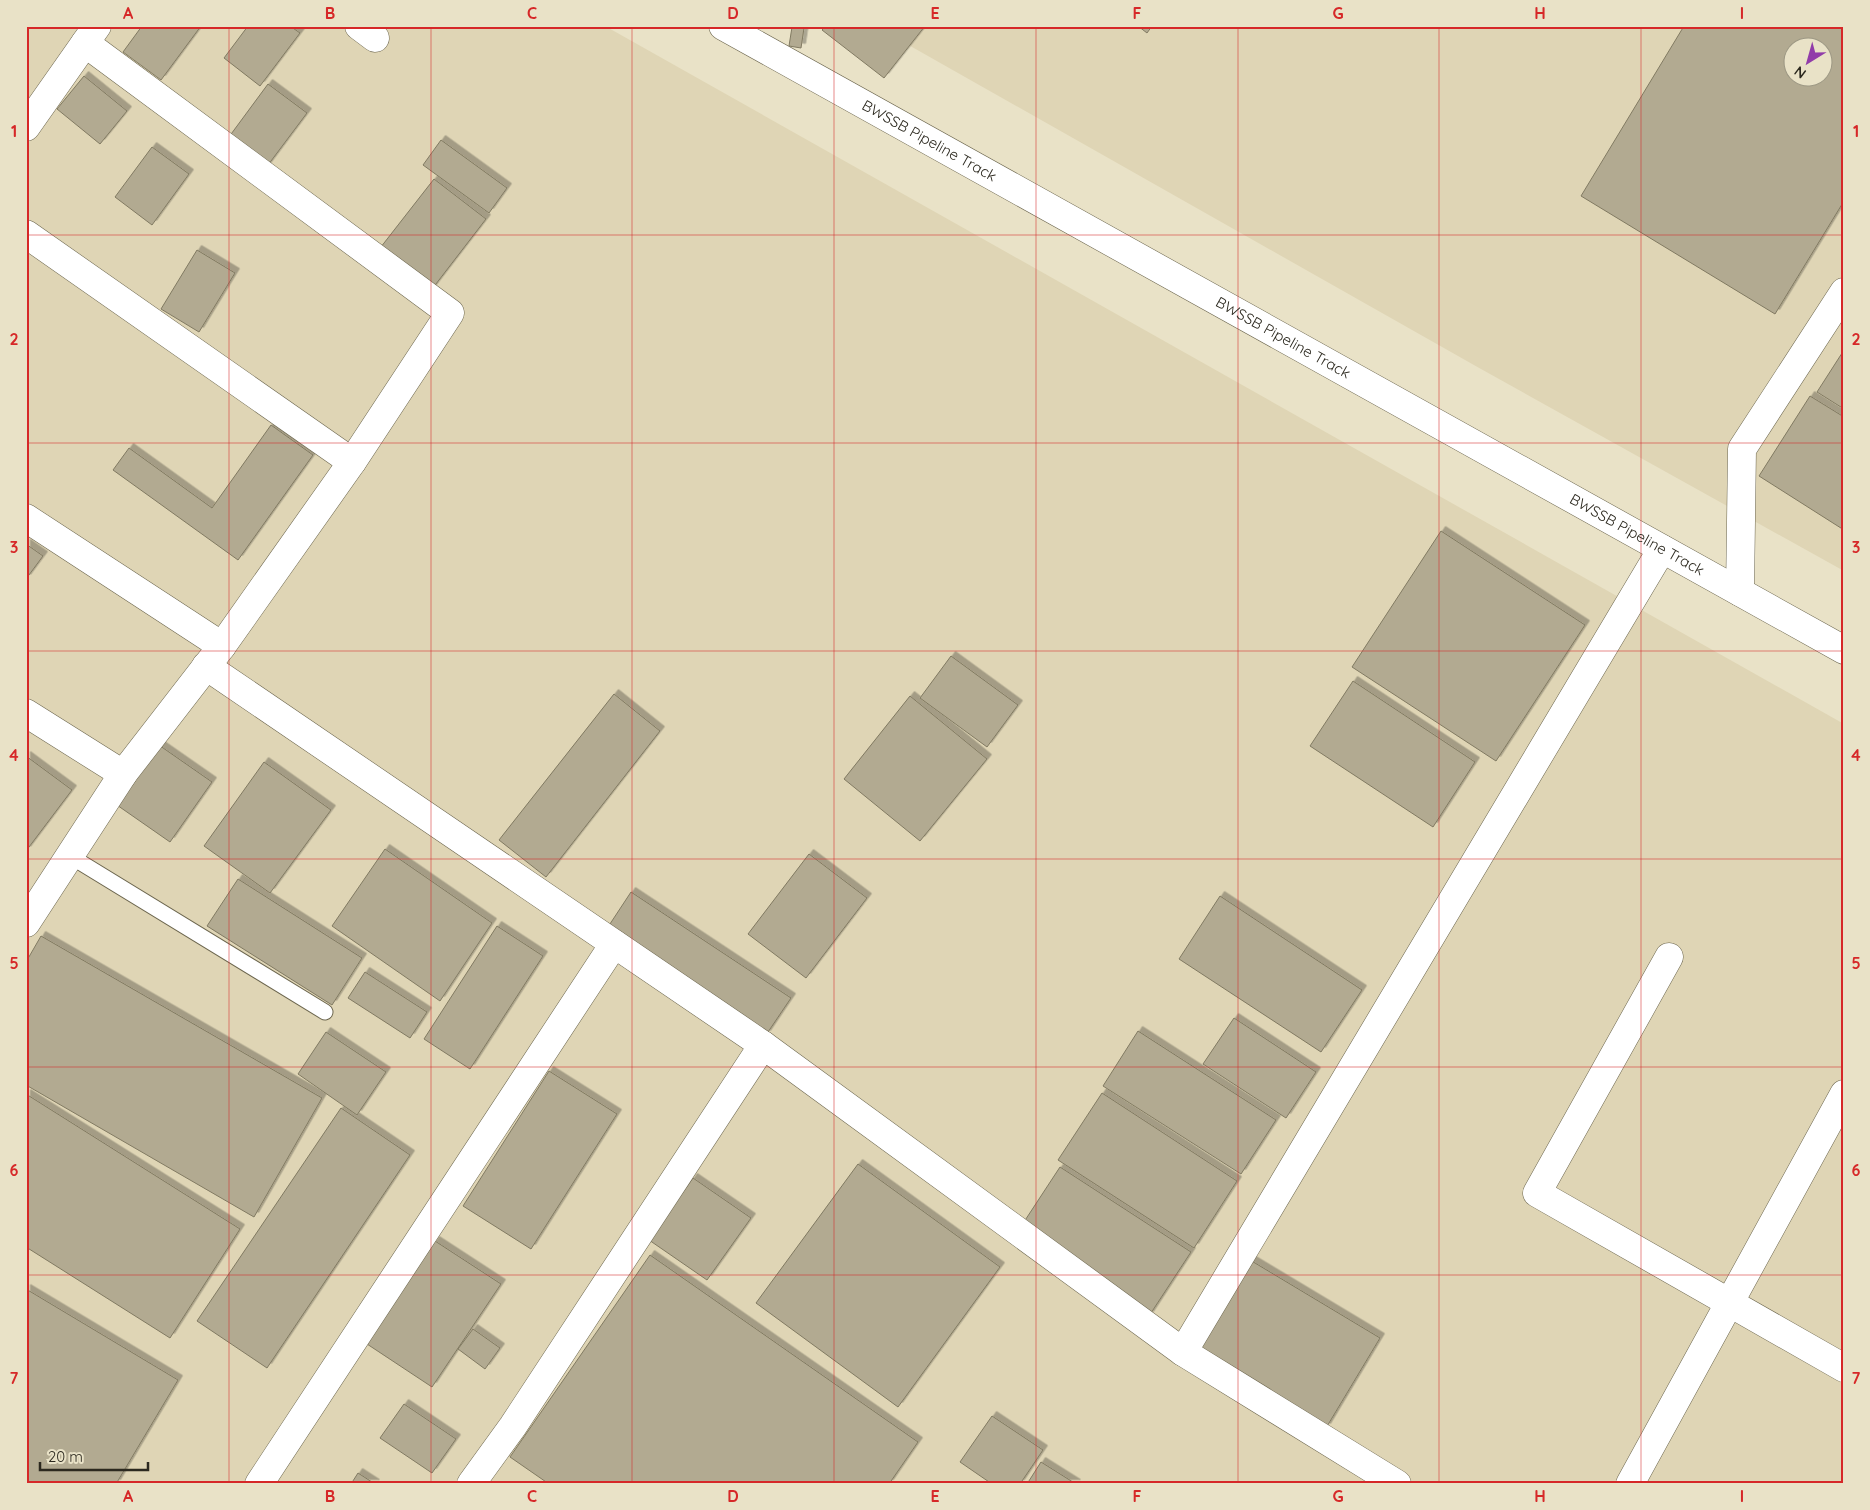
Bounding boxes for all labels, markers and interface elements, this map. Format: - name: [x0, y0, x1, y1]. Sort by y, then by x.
- text: A: [123, 3, 134, 23]
- text: B: [325, 3, 335, 23]
- text: C: [527, 3, 537, 23]
- text: D: [727, 3, 739, 23]
- text: E: [930, 3, 940, 23]
- text: F: [1133, 3, 1142, 23]
- text: G: [1332, 3, 1344, 23]
- text: H: [1534, 3, 1546, 23]
- text: I: [1740, 3, 1744, 23]
- north arrow: [1782, 38, 1832, 88]
- text: N: [1791, 62, 1810, 83]
- street label: BWSSB Pipeline Track: [859, 95, 1000, 185]
- text: 1: [11, 121, 17, 141]
- text: 1: [1853, 121, 1859, 141]
- street label: BWSSB Pipeline Track: [1213, 292, 1354, 382]
- text: 2: [9, 329, 19, 349]
- text: 2: [1851, 329, 1861, 349]
- street label: BWSSB Pipeline Track: [1567, 489, 1708, 579]
- text: 3: [10, 537, 18, 557]
- text: 3: [1852, 537, 1860, 557]
- text: 4: [9, 745, 19, 765]
- text: 4: [1851, 745, 1861, 765]
- text: 5: [9, 953, 19, 973]
- text: 5: [1851, 953, 1861, 973]
- text: 6: [10, 1160, 19, 1180]
- text: 6: [1852, 1160, 1861, 1180]
- text: 7: [10, 1368, 19, 1388]
- text: 7: [1852, 1368, 1861, 1388]
- scale bar: [40, 1440, 148, 1472]
- text: 20 m: [48, 1447, 83, 1466]
- text: A: [123, 1486, 134, 1506]
- text: B: [325, 1486, 335, 1506]
- text: C: [527, 1486, 537, 1506]
- text: D: [727, 1486, 739, 1506]
- text: E: [930, 1486, 940, 1506]
- text: F: [1133, 1486, 1142, 1506]
- text: G: [1332, 1486, 1344, 1506]
- text: H: [1534, 1486, 1546, 1506]
- text: I: [1740, 1486, 1744, 1506]

